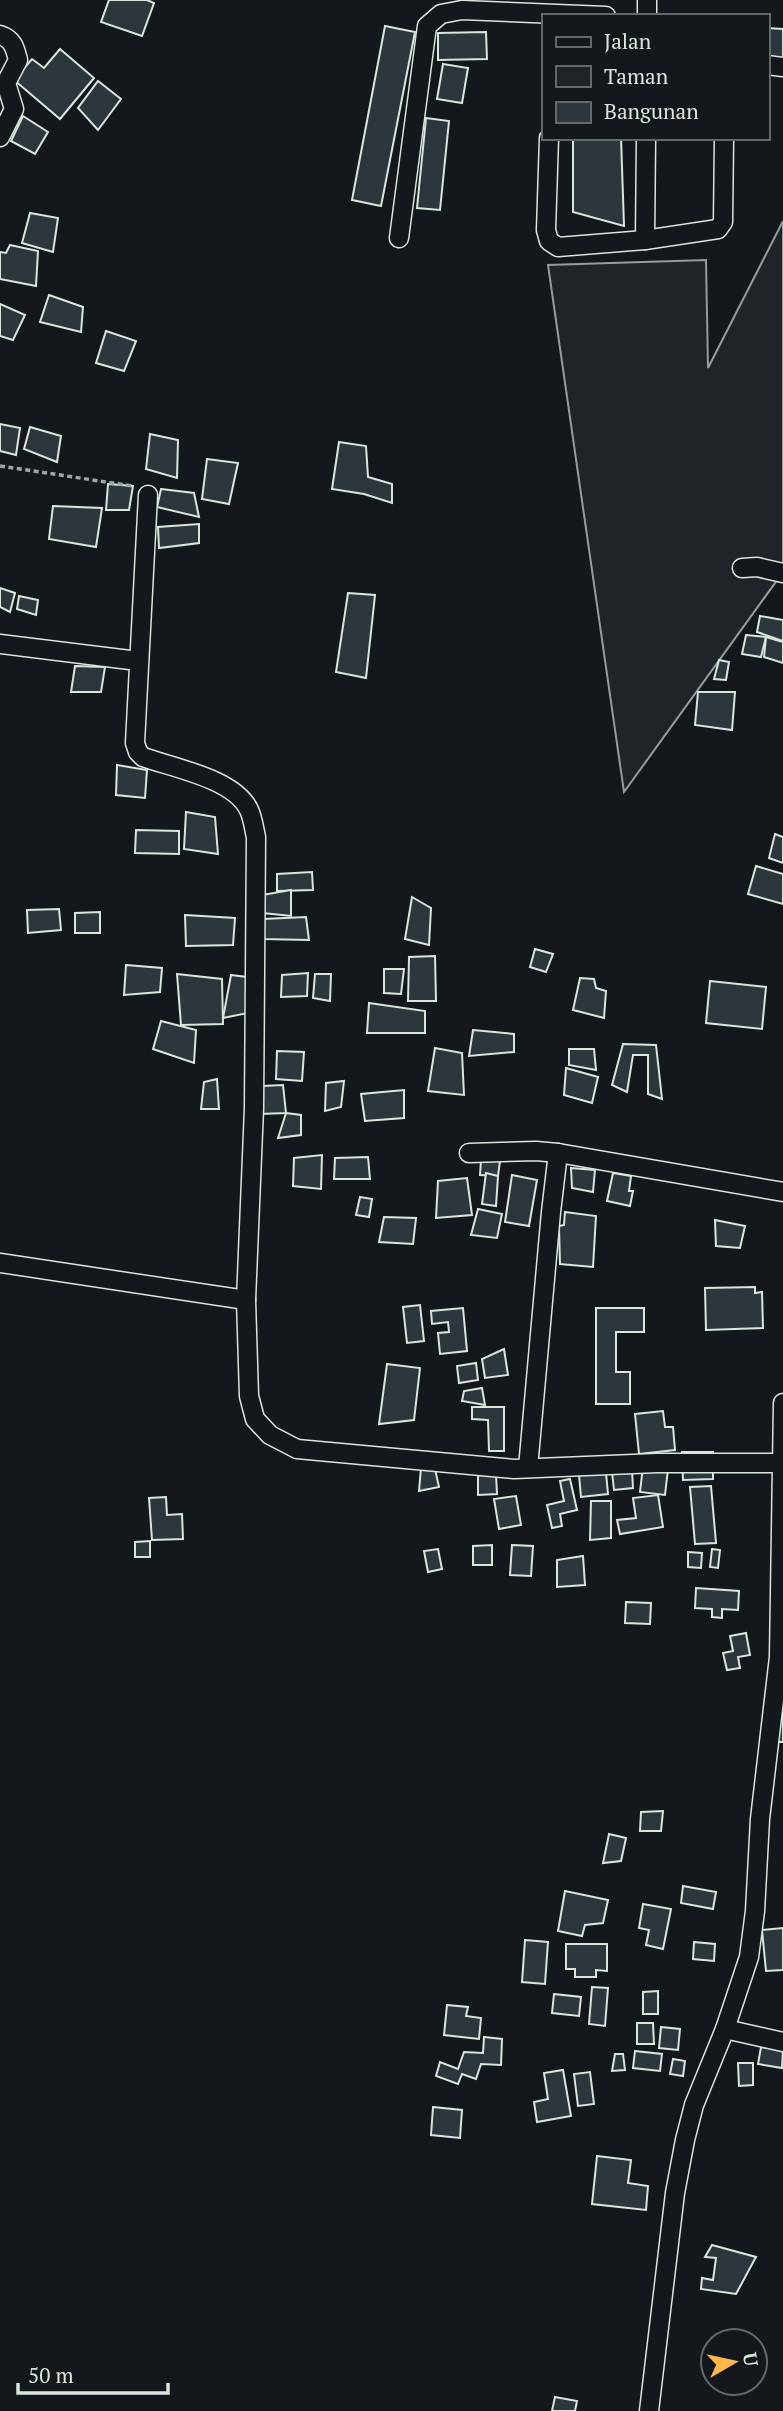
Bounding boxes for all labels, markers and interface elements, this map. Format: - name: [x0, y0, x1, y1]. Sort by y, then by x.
- legend: [542, 14, 769, 140]
- text: Jalan: [604, 27, 652, 55]
- text: Taman: [604, 62, 669, 90]
- text: Bangunan: [604, 97, 699, 125]
- north arrow: [699, 2327, 769, 2397]
- text: U: [738, 2351, 765, 2368]
- scale bar: [18, 2352, 168, 2396]
- text: 50 m: [28, 2361, 74, 2389]

